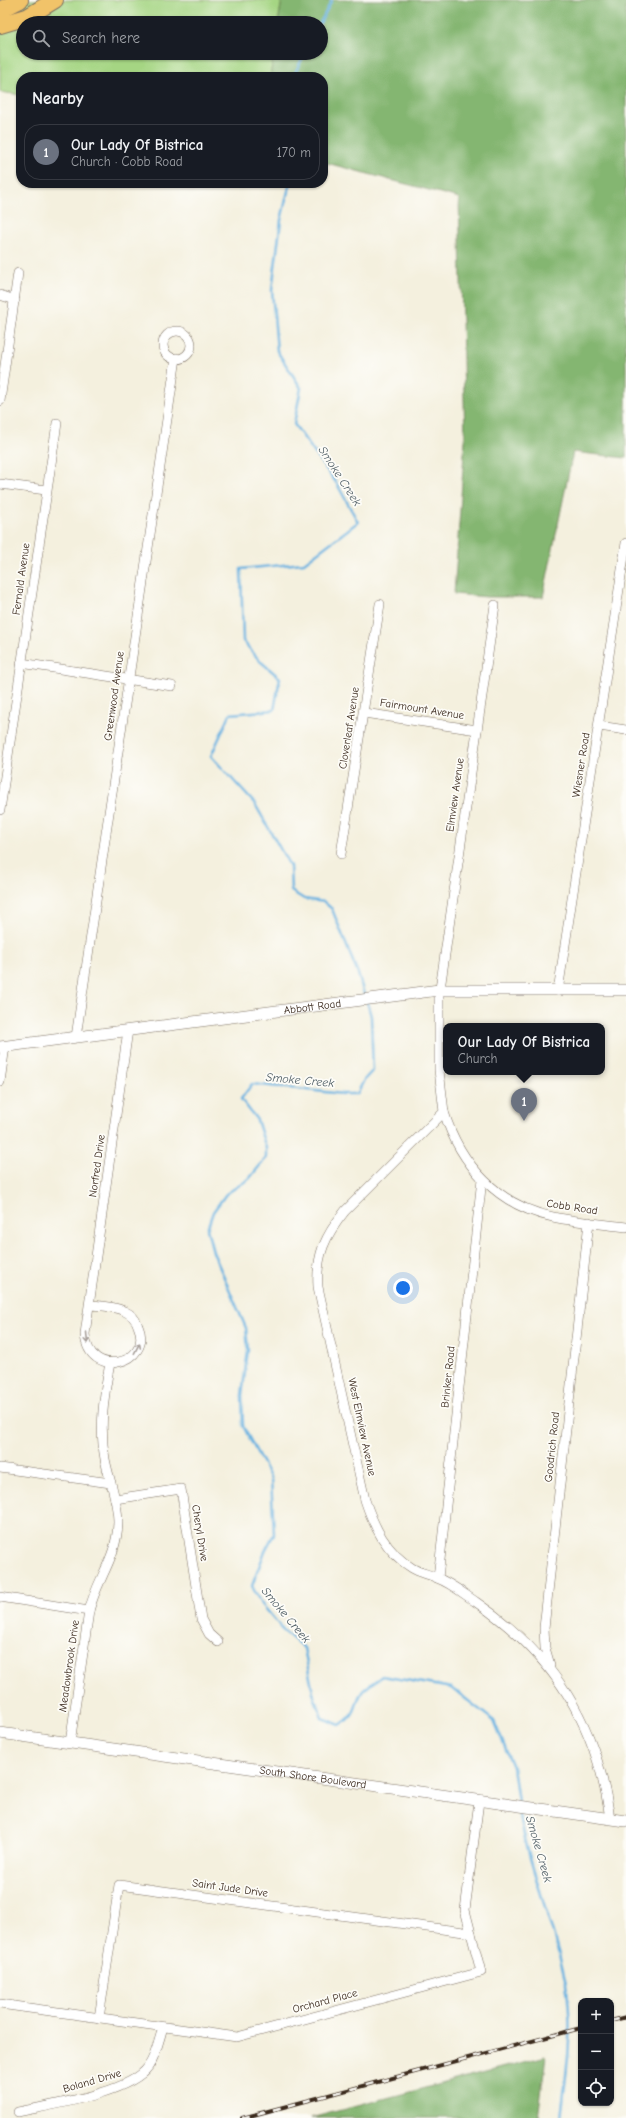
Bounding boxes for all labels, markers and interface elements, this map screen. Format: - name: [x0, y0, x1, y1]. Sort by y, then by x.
- search box: [16, 16, 328, 60]
- icon: search: [30, 27, 52, 49]
- text: Search here: [62, 29, 140, 47]
- text: Nearby: [32, 89, 83, 108]
- text: Our Lady Of Bistrica: [71, 136, 203, 154]
- text: 1: [43, 145, 49, 160]
- text: 170 m: [277, 145, 311, 160]
- text: Church · Cobb Road: [71, 154, 183, 169]
- water label: Smoke Creek: [315, 443, 365, 509]
- street label: Fernald Avenue: [9, 542, 33, 616]
- street label: Greenwood Avenue: [101, 650, 127, 742]
- street label: Cloverleaf Avenue: [336, 686, 362, 770]
- street label: Fairmount Avenue: [379, 696, 466, 722]
- street label: Wiesner Road: [569, 731, 593, 798]
- street label: Elmview Avenue: [443, 757, 467, 833]
- street label: Abbott Road: [283, 996, 342, 1017]
- popup: [443, 1023, 605, 1075]
- text: Our Lady Of Bistrica: [458, 1033, 590, 1051]
- text: Church: [458, 1051, 497, 1066]
- water label: Smoke Creek: [265, 1070, 335, 1090]
- pin: 1: [511, 1088, 537, 1121]
- street label: Norfred Drive: [86, 1133, 108, 1198]
- street label: Cobb Road: [545, 1197, 599, 1217]
- your location: [393, 1278, 413, 1298]
- one-way arrow: [83, 1331, 90, 1344]
- one-way arrow: [134, 1342, 141, 1354]
- street label: Brinker Road: [438, 1345, 458, 1409]
- street label: West Elmview Avenue: [345, 1377, 379, 1478]
- street label: Goodrich Road: [542, 1411, 562, 1483]
- street label: Cheryl Drive: [189, 1504, 211, 1563]
- water label: Smoke Creek: [259, 1584, 313, 1646]
- street label: Meadowbrook Drive: [56, 1619, 82, 1713]
- street label: South Shore Boulevard: [259, 1763, 367, 1791]
- water label: Smoke Creek: [523, 1814, 555, 1884]
- street label: Saint Jude Drive: [191, 1876, 269, 1900]
- street label: Orchard Place: [291, 1986, 359, 2016]
- map controls: [578, 1998, 614, 2106]
- button: +: [578, 1998, 614, 2034]
- button: −: [578, 2034, 614, 2070]
- street label: Boland Drive: [61, 2066, 123, 2096]
- button: locate: [578, 2070, 614, 2106]

